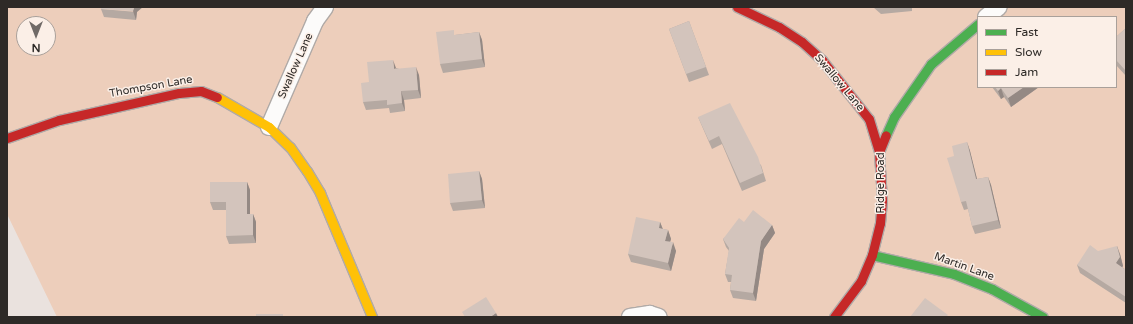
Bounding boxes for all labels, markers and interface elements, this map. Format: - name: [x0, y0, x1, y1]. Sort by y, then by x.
- north arrow: [16, 16, 56, 56]
- legend: [977, 16, 1117, 88]
- text: Fast: [1015, 25, 1038, 39]
- street label: Swallow Lane: [276, 31, 316, 101]
- text: N: [32, 41, 40, 54]
- text: Slow: [1015, 45, 1042, 59]
- street label: Swallow Lane: [811, 52, 867, 114]
- text: Jam: [1015, 65, 1038, 79]
- street label: Thompson Lane: [108, 73, 194, 101]
- street label: Ridge Road: [874, 152, 888, 214]
- street label: Martin Lane: [932, 250, 996, 284]

